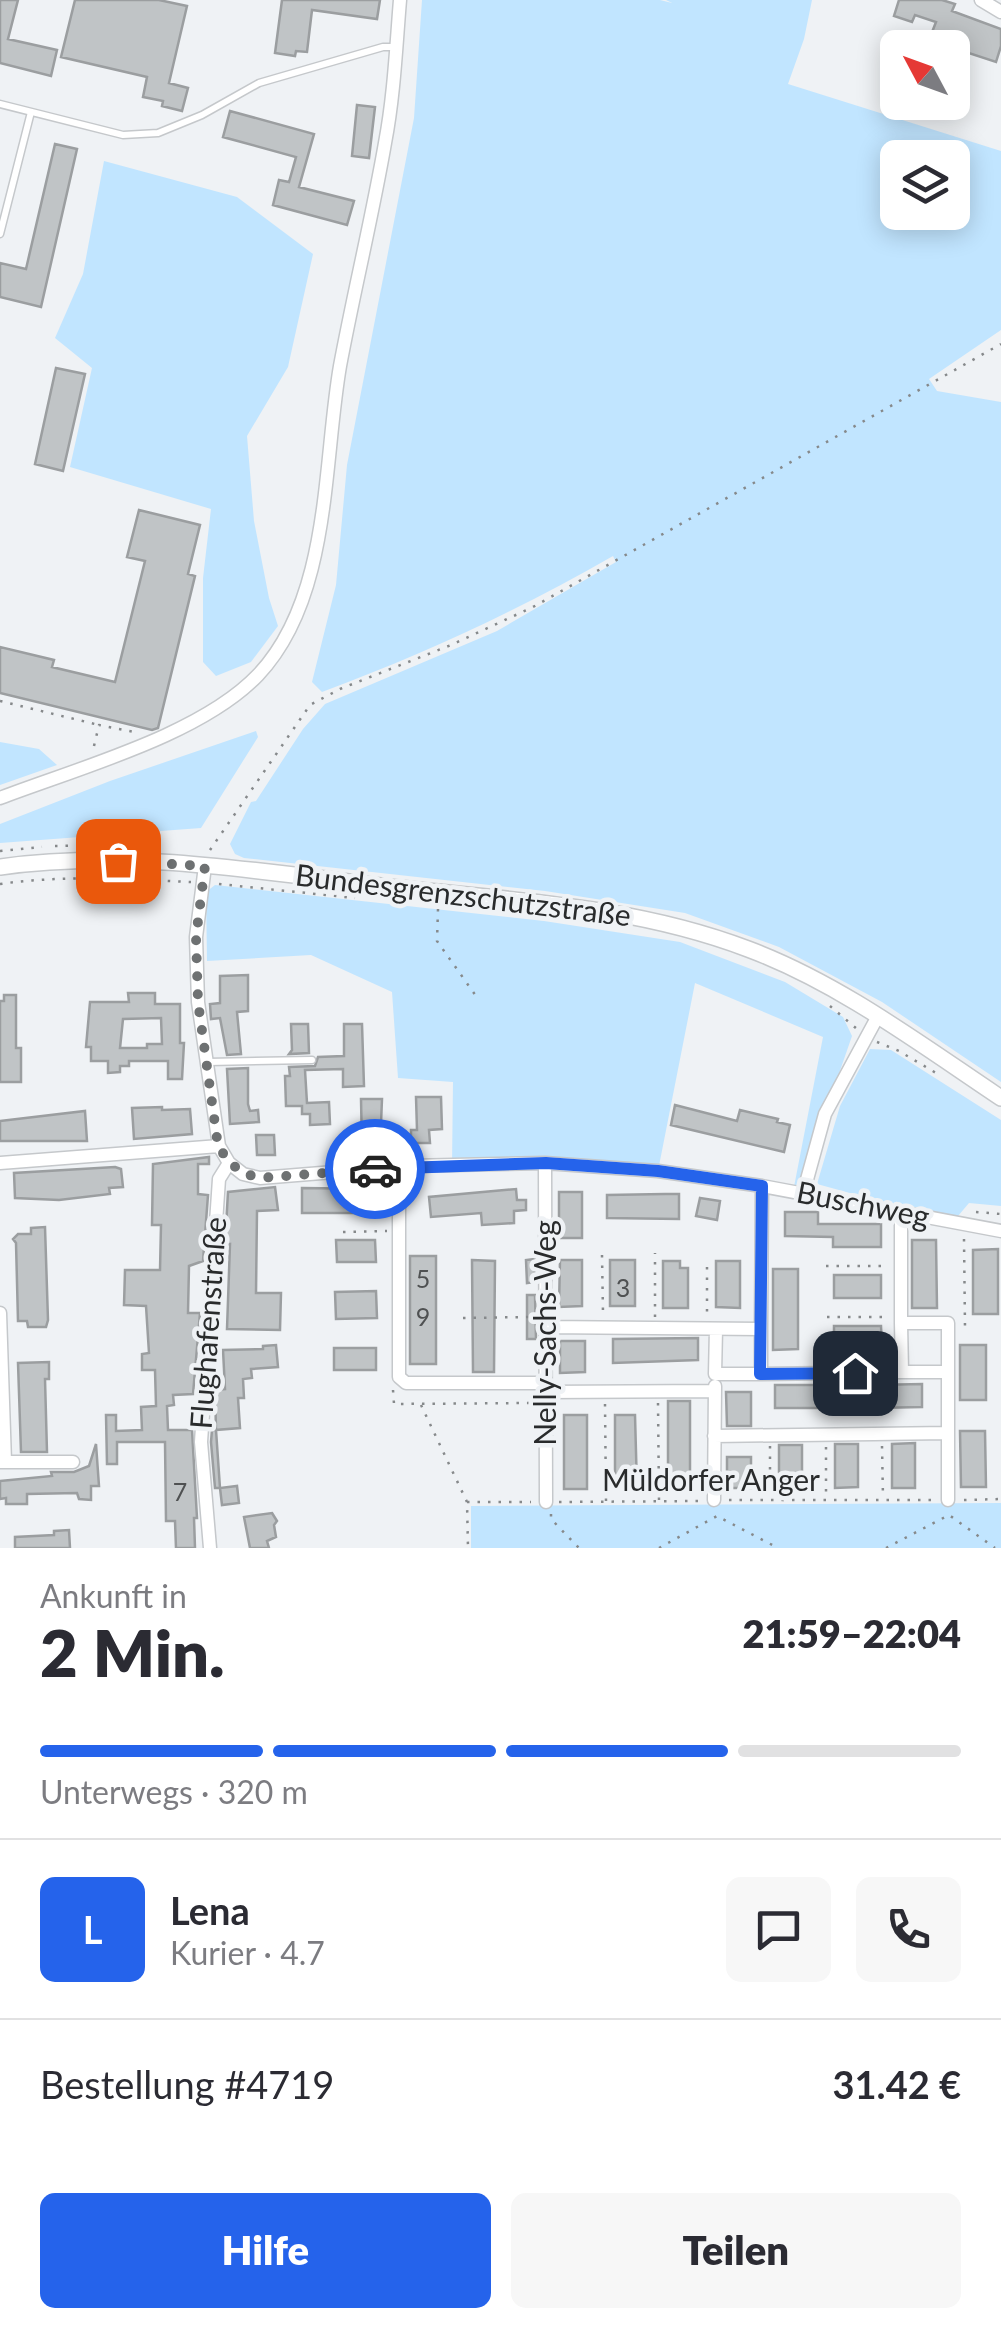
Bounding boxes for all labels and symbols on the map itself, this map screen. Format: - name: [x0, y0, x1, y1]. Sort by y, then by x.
- north arrow: [880, 30, 970, 120]
- pin: [76, 819, 161, 904]
- street label: Bundesgrenzschutzstraße: [293, 856, 633, 932]
- courier: [325, 1119, 425, 1219]
- street label: Buschweg: [794, 1173, 933, 1234]
- street label: Flughafenstraße: [182, 1216, 232, 1430]
- street label: Nelly-Sachs-Weg: [526, 1220, 562, 1446]
- house number: 5: [416, 1263, 430, 1293]
- house number: 3: [616, 1272, 630, 1302]
- house number: 9: [416, 1301, 430, 1331]
- pin: [813, 1331, 898, 1416]
- street label: Müldorfer Anger: [602, 1461, 820, 1497]
- house number: 7: [173, 1476, 187, 1506]

